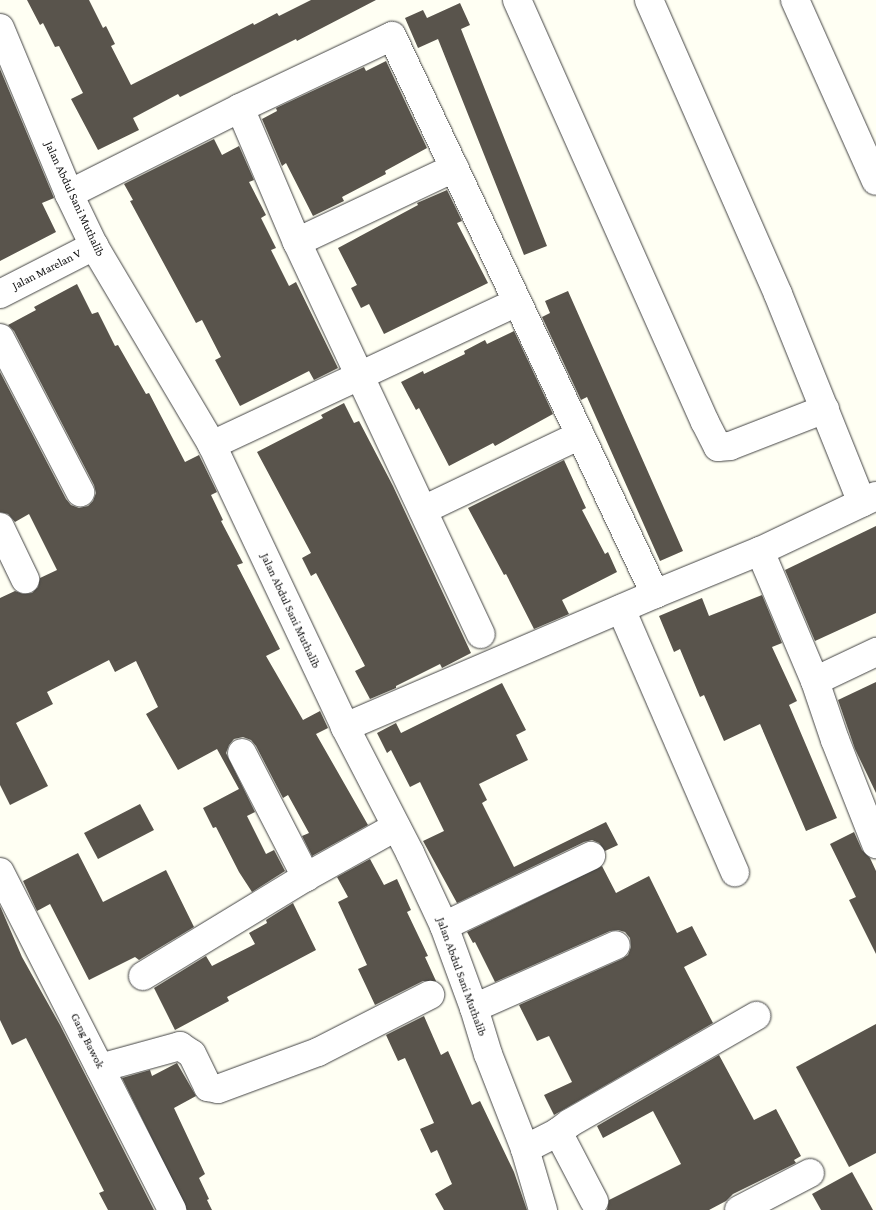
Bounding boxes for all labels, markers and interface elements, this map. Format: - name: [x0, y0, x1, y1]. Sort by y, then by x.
- street label: Jalan Abdul Sani Muthalib: [41, 139, 107, 259]
- street label: Jalan Marelan V: [10, 246, 84, 294]
- street label: Jalan Abdul Sani Muthalib: [257, 551, 323, 671]
- street label: Jalan Abdul Sani Muthalib: [433, 916, 489, 1038]
- street label: Gang Bawok: [67, 1011, 107, 1071]

